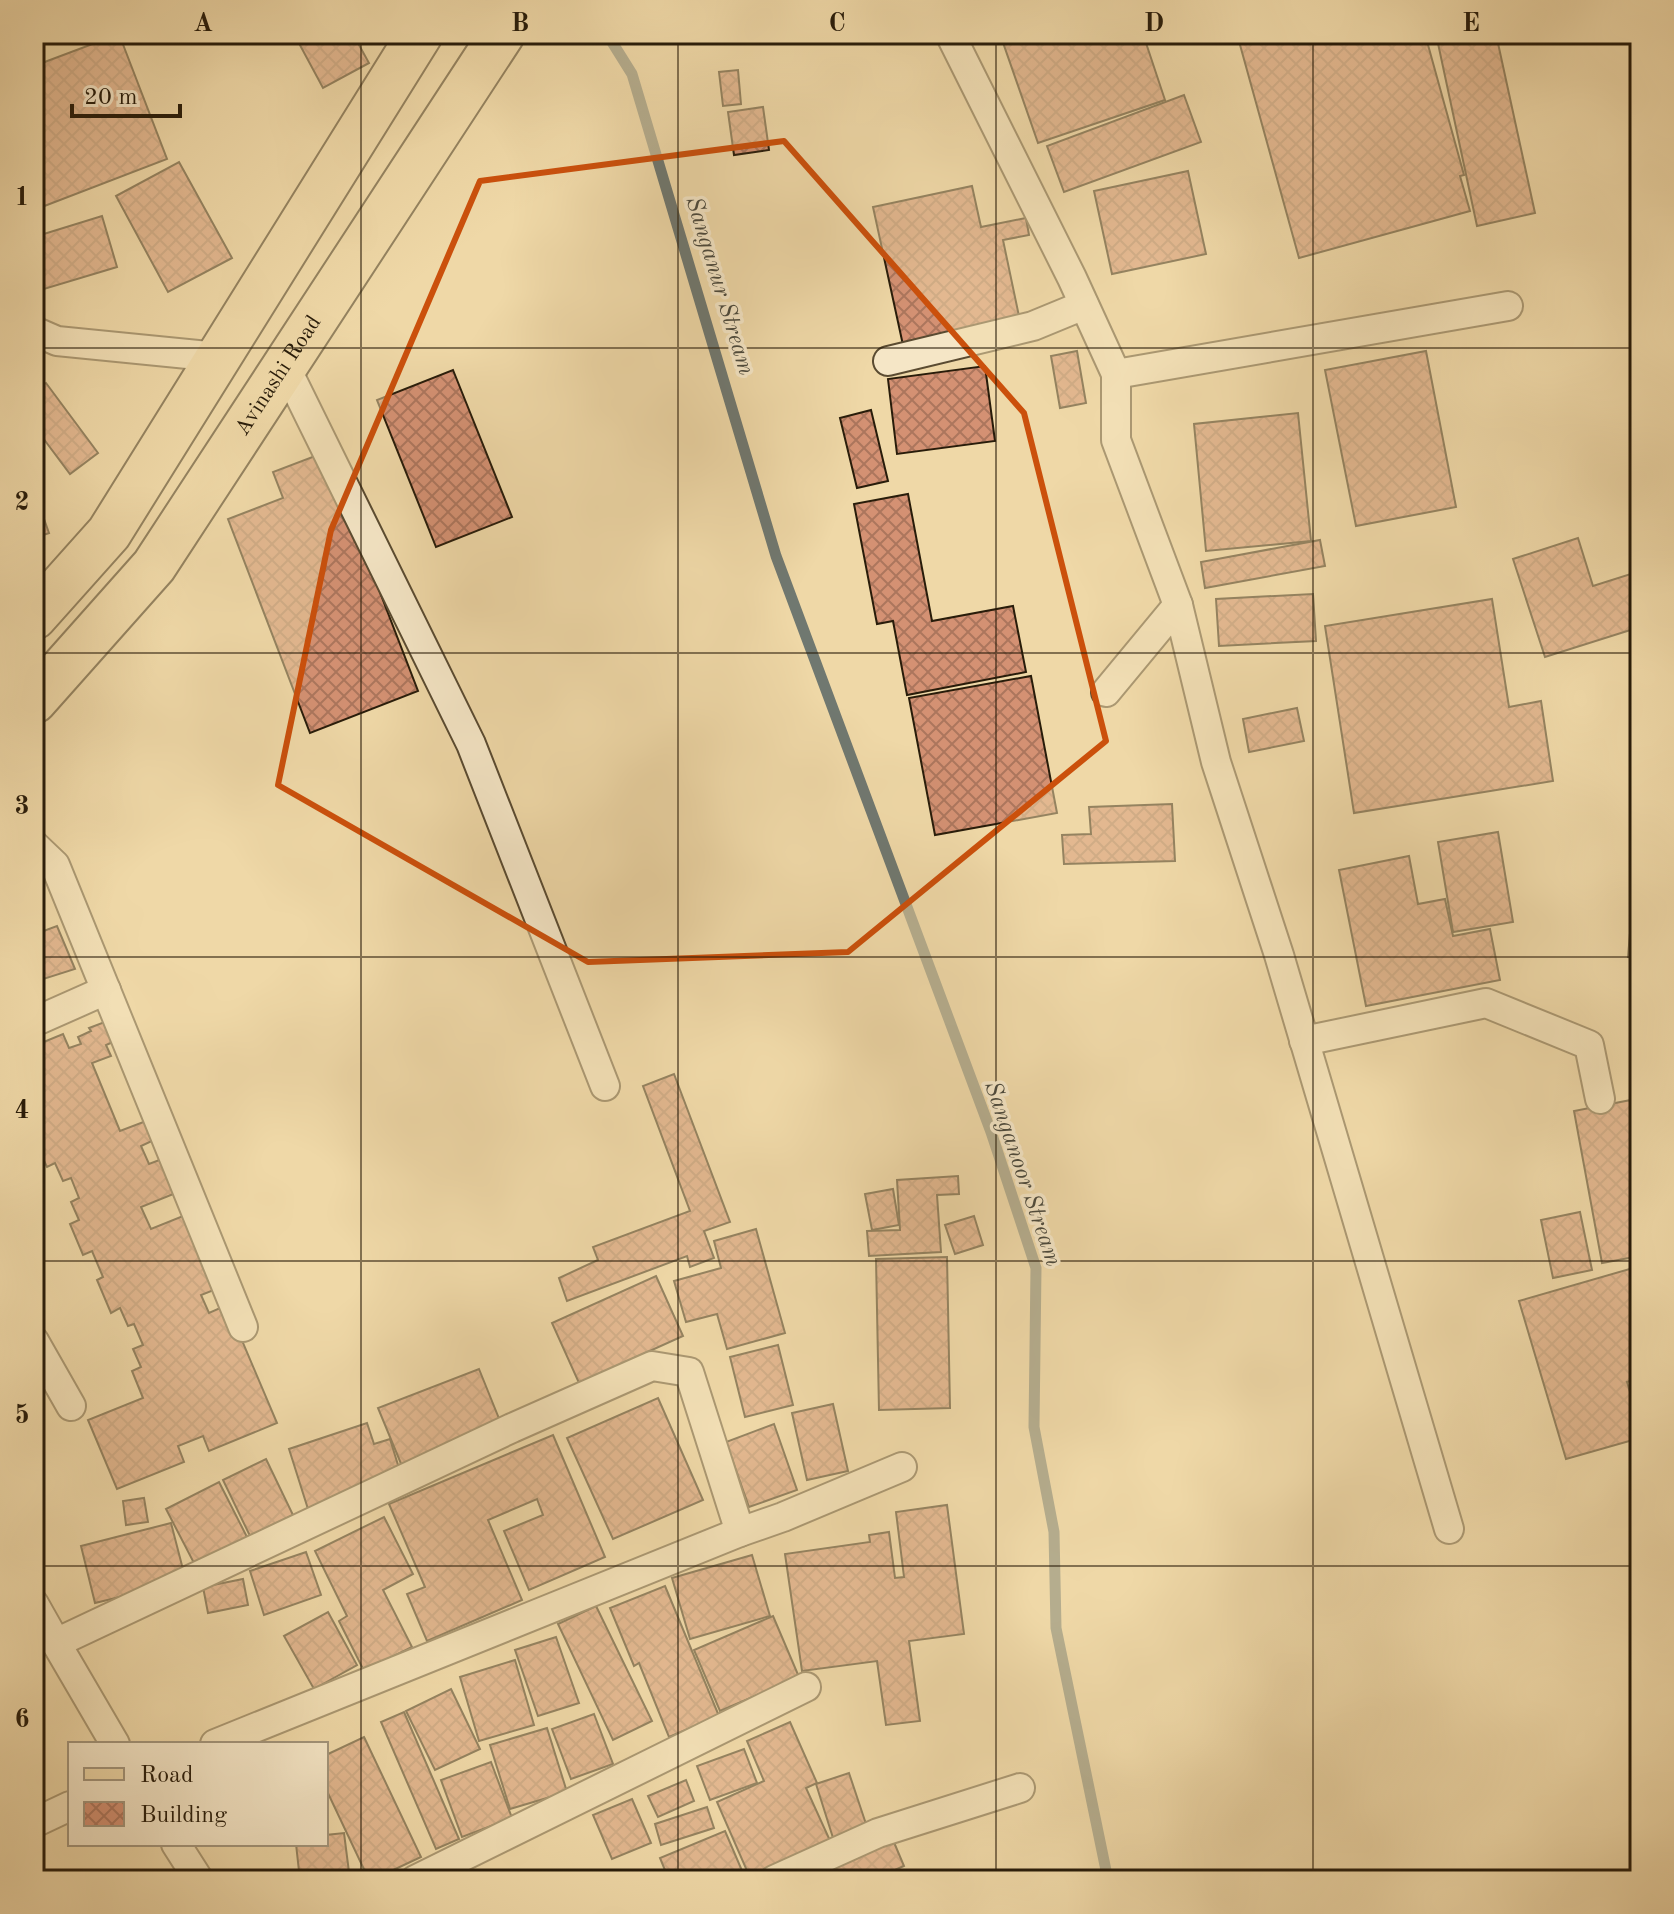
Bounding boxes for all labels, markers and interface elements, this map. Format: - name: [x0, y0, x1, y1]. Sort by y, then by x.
- text: A: [193, 11, 213, 37]
- text: B: [511, 11, 529, 37]
- text: C: [828, 11, 846, 37]
- text: D: [1144, 11, 1164, 37]
- text: E: [1462, 11, 1480, 37]
- scale bar: [72, 68, 180, 118]
- text: 20 m: [84, 86, 138, 110]
- text: 1: [14, 185, 30, 211]
- water label: Sanganur Stream: [680, 194, 758, 378]
- street label: Avinashi Road: [231, 312, 326, 440]
- text: 2: [14, 490, 30, 516]
- text: 3: [14, 794, 30, 820]
- water label: Sanganoor Stream: [979, 1079, 1065, 1269]
- text: 4: [14, 1098, 30, 1124]
- text: 5: [14, 1403, 30, 1429]
- text: 6: [14, 1707, 30, 1733]
- legend: [68, 1742, 328, 1846]
- text: Road: [140, 1764, 193, 1788]
- text: Building: [140, 1804, 227, 1828]

